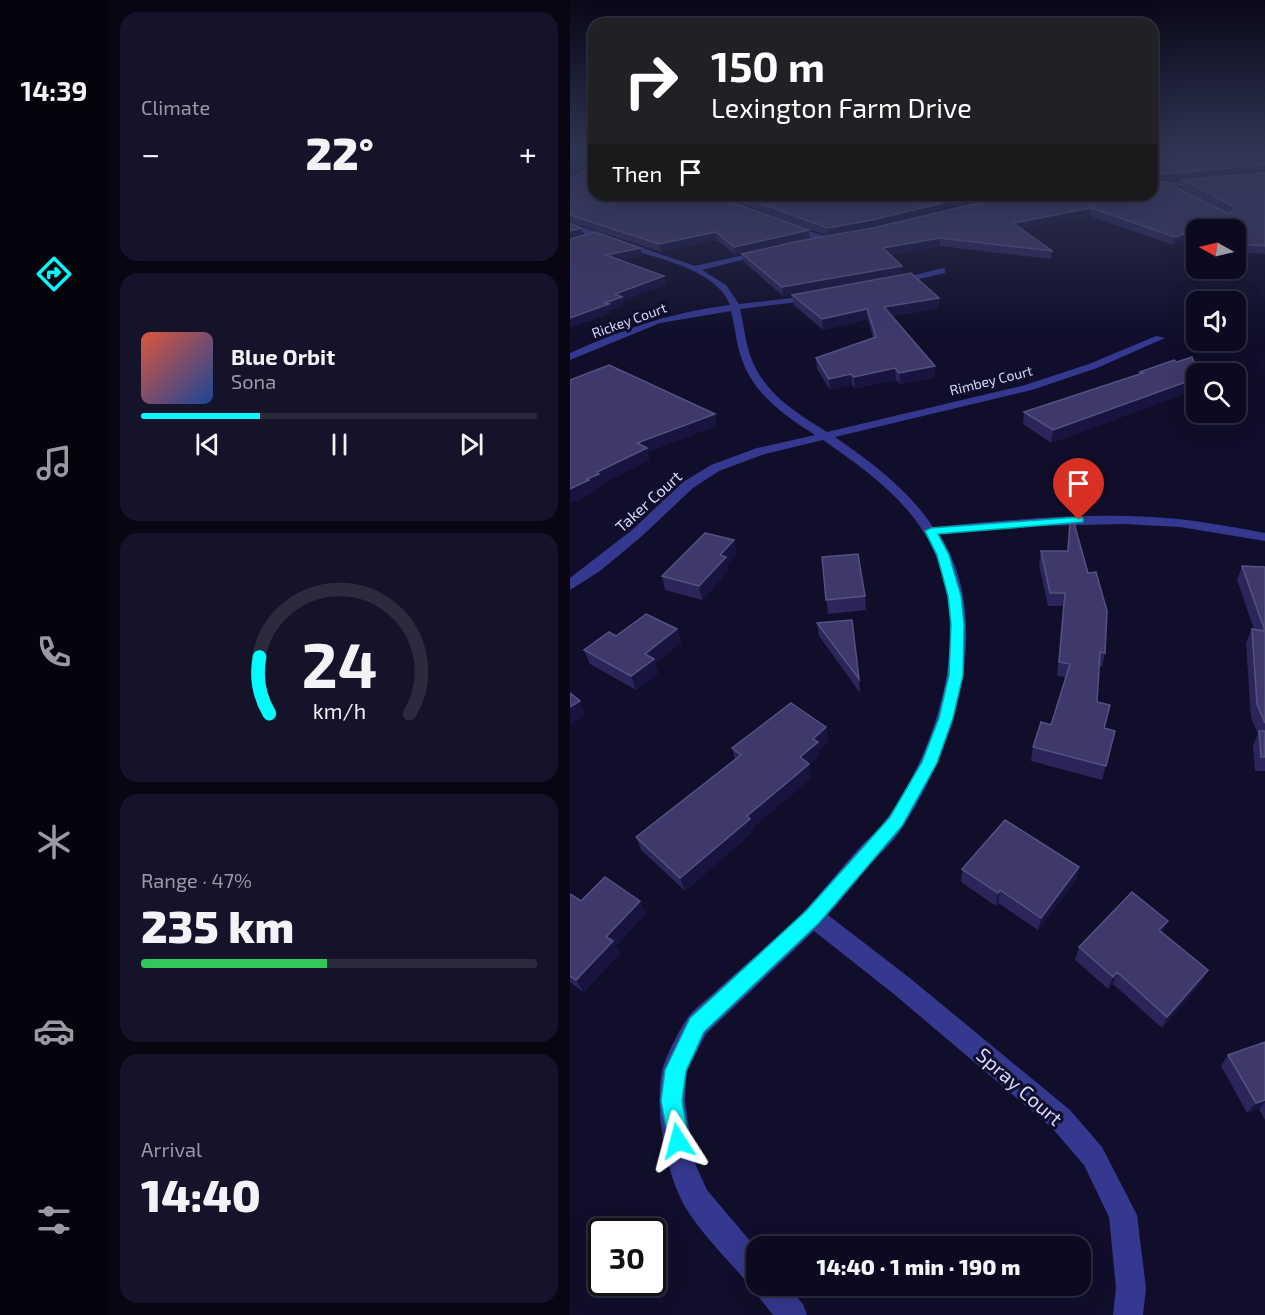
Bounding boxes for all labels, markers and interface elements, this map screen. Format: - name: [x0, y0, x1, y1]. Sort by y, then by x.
- text: 150 m: [711, 40, 825, 90]
- icon: right: [612, 42, 690, 120]
- text: 14:39: [20, 74, 88, 106]
- text: Lexington Farm Drive: [711, 91, 972, 123]
- text: Climate: [141, 95, 210, 119]
- text: 22°: [305, 125, 374, 179]
- text: −: [141, 133, 160, 173]
- text: +: [519, 133, 537, 173]
- icon: arrive: [674, 156, 707, 189]
- text: Then: [612, 160, 662, 186]
- north arrow: [1186, 219, 1246, 279]
- map controls: [1186, 219, 1246, 423]
- icon: directions: [33, 253, 75, 295]
- button: sound: [1186, 291, 1246, 351]
- street label: Rickey Court: [589, 299, 669, 341]
- text: Blue Orbit: [231, 343, 335, 369]
- street label: Rimbey Court: [948, 361, 1034, 399]
- button: search: [1186, 363, 1246, 423]
- text: Sona: [231, 369, 276, 393]
- icon: previous: [191, 428, 224, 461]
- icon: pause: [323, 428, 356, 461]
- icon: next: [455, 428, 488, 461]
- icon: music: [33, 442, 75, 484]
- pin: [1053, 458, 1104, 520]
- street label: Taker Court: [611, 466, 685, 536]
- icon: arrive: [1062, 467, 1095, 500]
- text: 24: [301, 627, 377, 702]
- icon: phone: [33, 631, 75, 673]
- text: km/h: [312, 699, 366, 724]
- icon: climate: [33, 821, 75, 863]
- text: Range · 47%: [141, 868, 252, 892]
- text: 235 km: [141, 898, 294, 952]
- icon: car: [33, 1010, 75, 1052]
- street label: Spray Court: [972, 1042, 1068, 1130]
- position arrow: [646, 1109, 710, 1173]
- text: Arrival: [141, 1137, 202, 1161]
- text: 14:40: [141, 1167, 261, 1221]
- icon: filters: [33, 1199, 75, 1241]
- speed limit sign: 30: [588, 1218, 666, 1296]
- text: 14:40 · 1 min · 190 m: [816, 1253, 1021, 1279]

